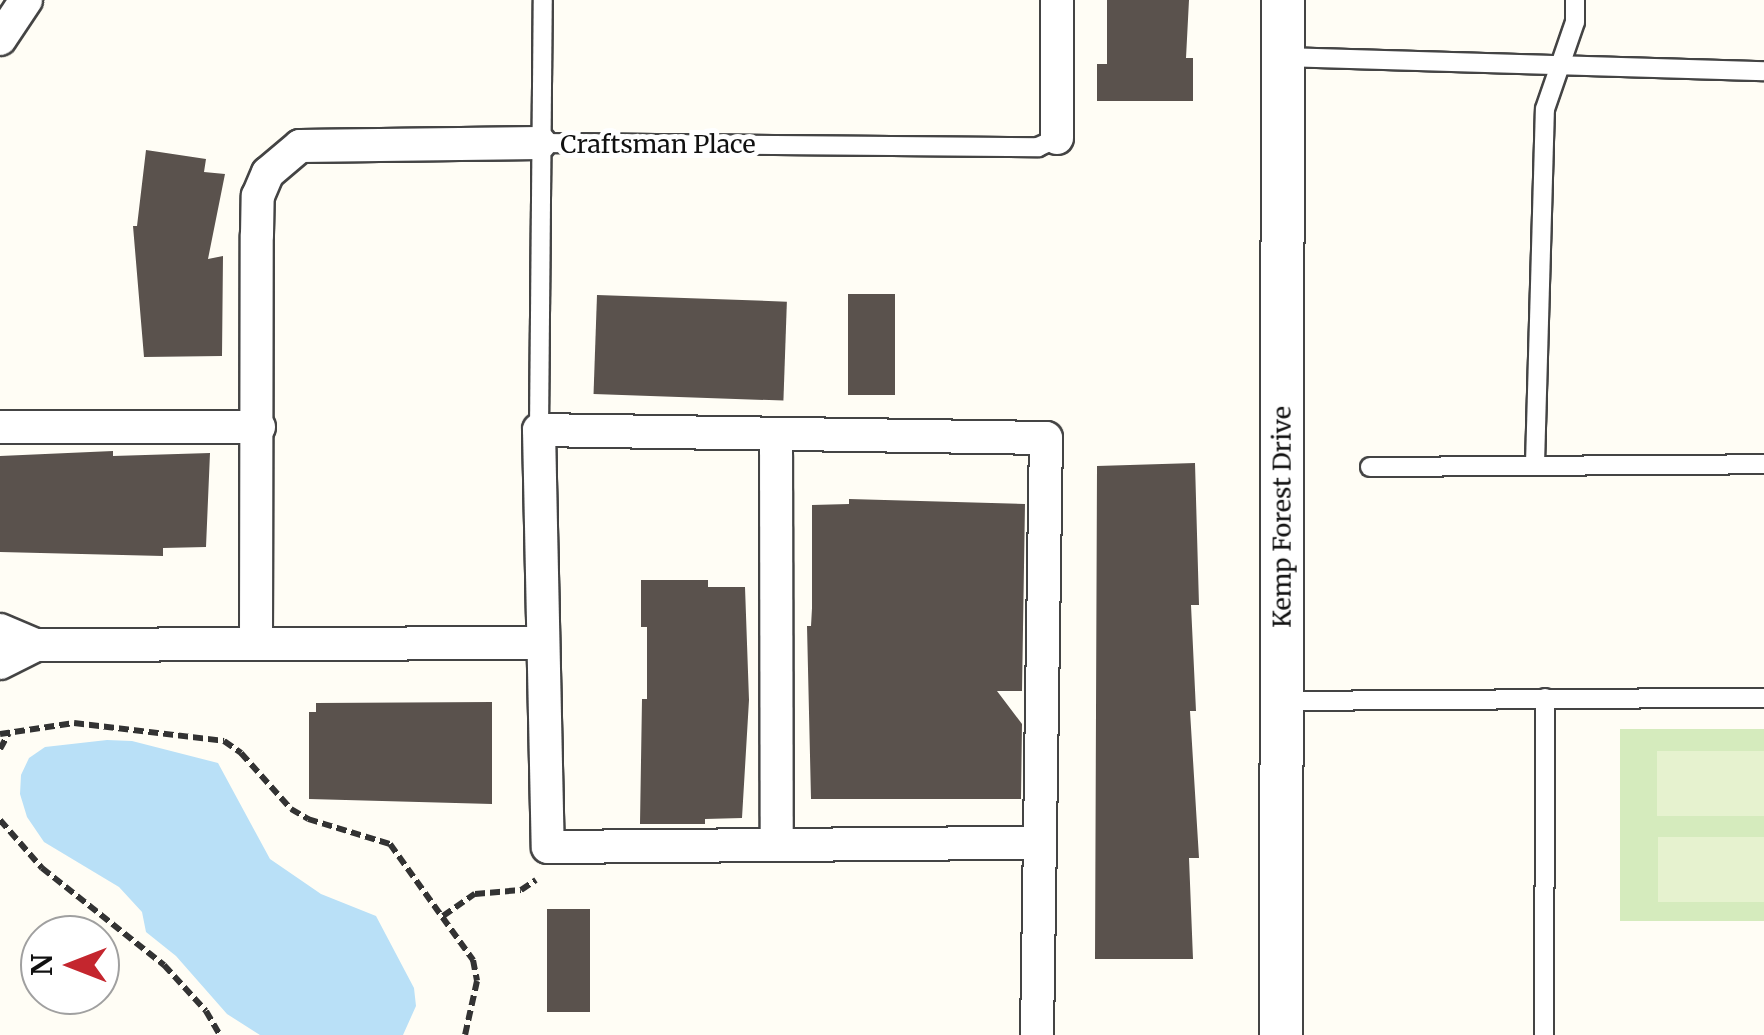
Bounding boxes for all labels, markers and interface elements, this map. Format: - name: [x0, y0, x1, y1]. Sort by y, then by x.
- street label: Craftsman Place: [560, 129, 756, 159]
- street label: Kemp Forest Drive: [1267, 406, 1297, 628]
- north arrow: [20, 915, 120, 1015]
- text: N: [24, 954, 60, 976]

